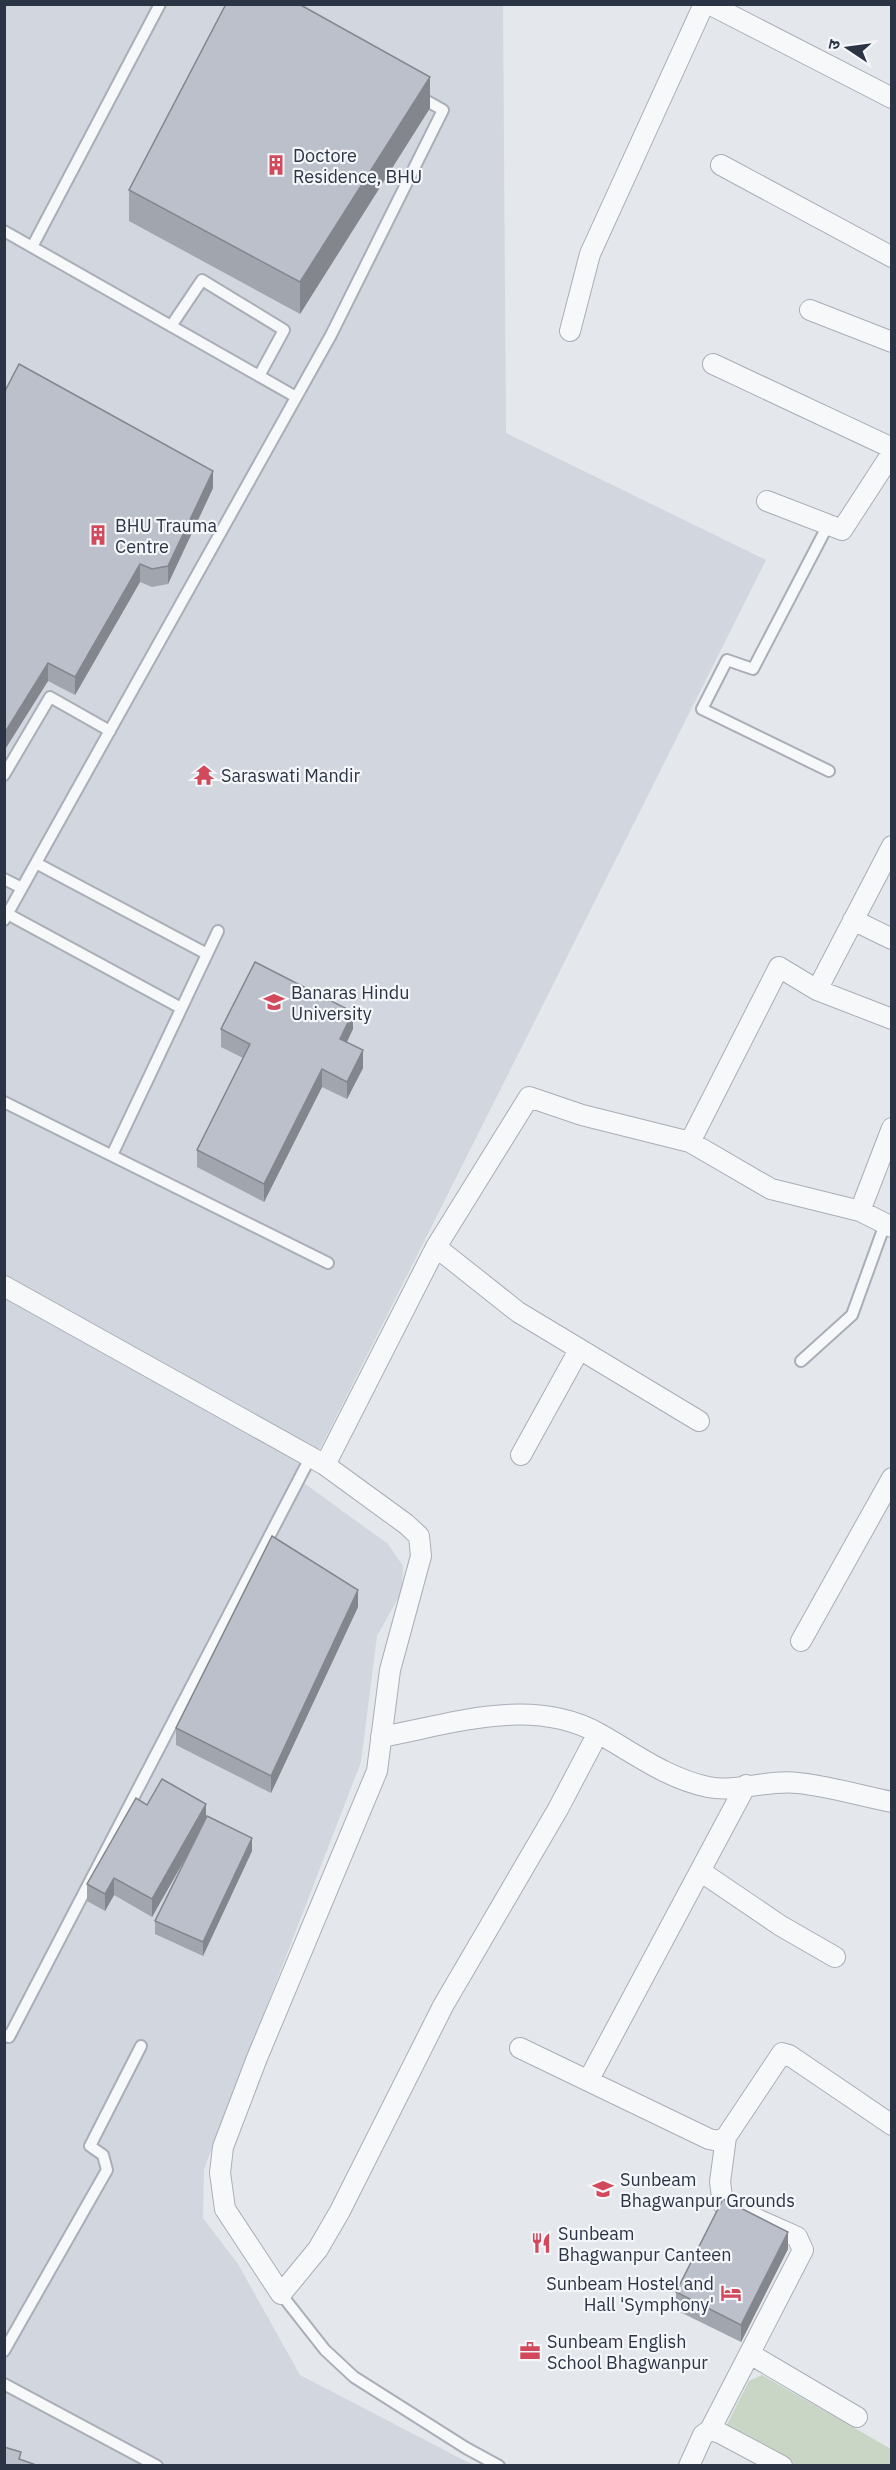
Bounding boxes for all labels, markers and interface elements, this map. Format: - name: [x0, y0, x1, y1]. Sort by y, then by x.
- north arrow: [818, 18, 878, 78]
- text: उ: [823, 37, 844, 51]
- place label: Doctore Residence, BHU: [293, 144, 422, 188]
- building icon: Doctore Residence, BHU: [264, 153, 288, 177]
- place label: BHU Trauma Centre: [115, 514, 218, 558]
- building icon: BHU Trauma Centre: [86, 523, 110, 547]
- temple icon: Saraswati Mandir: [192, 763, 216, 787]
- place label: Saraswati Mandir: [221, 764, 361, 787]
- place label: Banaras Hindu University: [291, 981, 409, 1025]
- school or university icon: Banaras Hindu University: [262, 990, 286, 1014]
- place label: Sunbeam Bhagwanpur Grounds: [620, 2168, 795, 2212]
- school or university icon: Sunbeam Bhagwanpur Grounds: [591, 2177, 615, 2201]
- place label: Sunbeam Bhagwanpur Canteen: [558, 2222, 731, 2266]
- restaurant icon: Sunbeam Bhagwanpur Canteen: [529, 2231, 553, 2255]
- place label: Sunbeam Hostel and Hall 'Symphony': [546, 2272, 714, 2316]
- hotel icon: Sunbeam Hostel and Hall 'Symphony': [719, 2281, 743, 2305]
- place label: Sunbeam English School Bhagwanpur: [547, 2330, 708, 2374]
- office icon: Sunbeam English School Bhagwanpur: [518, 2339, 542, 2363]

